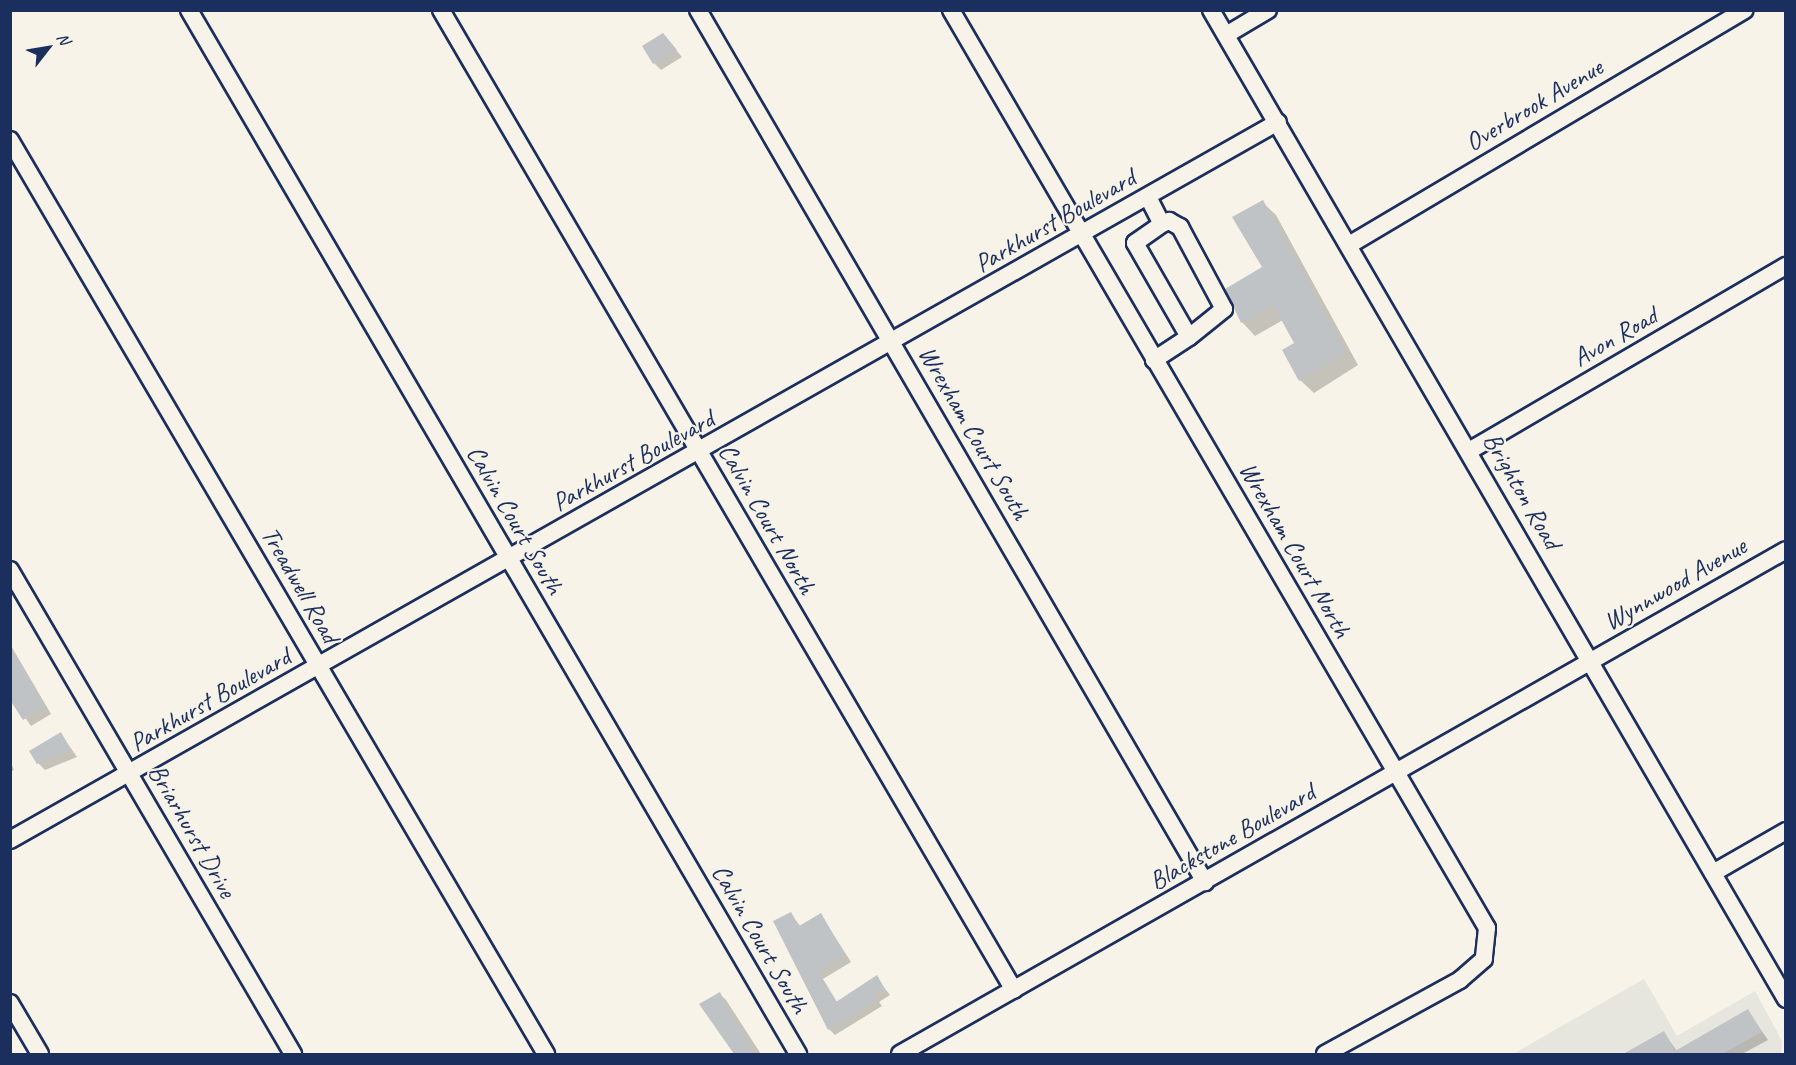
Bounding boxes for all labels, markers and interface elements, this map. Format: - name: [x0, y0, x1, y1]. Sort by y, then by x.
- north arrow: [18, 18, 78, 78]
- text: N: [52, 29, 75, 48]
- street label: Overbrook Avenue: [1460, 52, 1608, 158]
- street label: Parkhurst Boulevard: [969, 162, 1141, 280]
- street label: Avon Road: [1567, 300, 1663, 374]
- street label: Wrexham Court South: [912, 341, 1036, 525]
- street label: Parkhurst Boulevard: [547, 404, 719, 518]
- street label: Brighton Road: [1476, 428, 1568, 554]
- street label: Calvin Court North: [711, 438, 823, 600]
- street label: Calvin Court South: [460, 440, 570, 600]
- street label: Wrexham Court North: [1232, 456, 1358, 644]
- street label: Treadwell Road: [254, 521, 346, 649]
- street label: Wynnwood Avenue: [1598, 531, 1752, 637]
- street label: Parkhurst Boulevard: [124, 641, 296, 759]
- street label: Briarhurst Drive: [141, 759, 243, 903]
- street label: Blackstone Boulevard: [1144, 777, 1320, 897]
- street label: Calvin Court South: [705, 859, 815, 1019]

